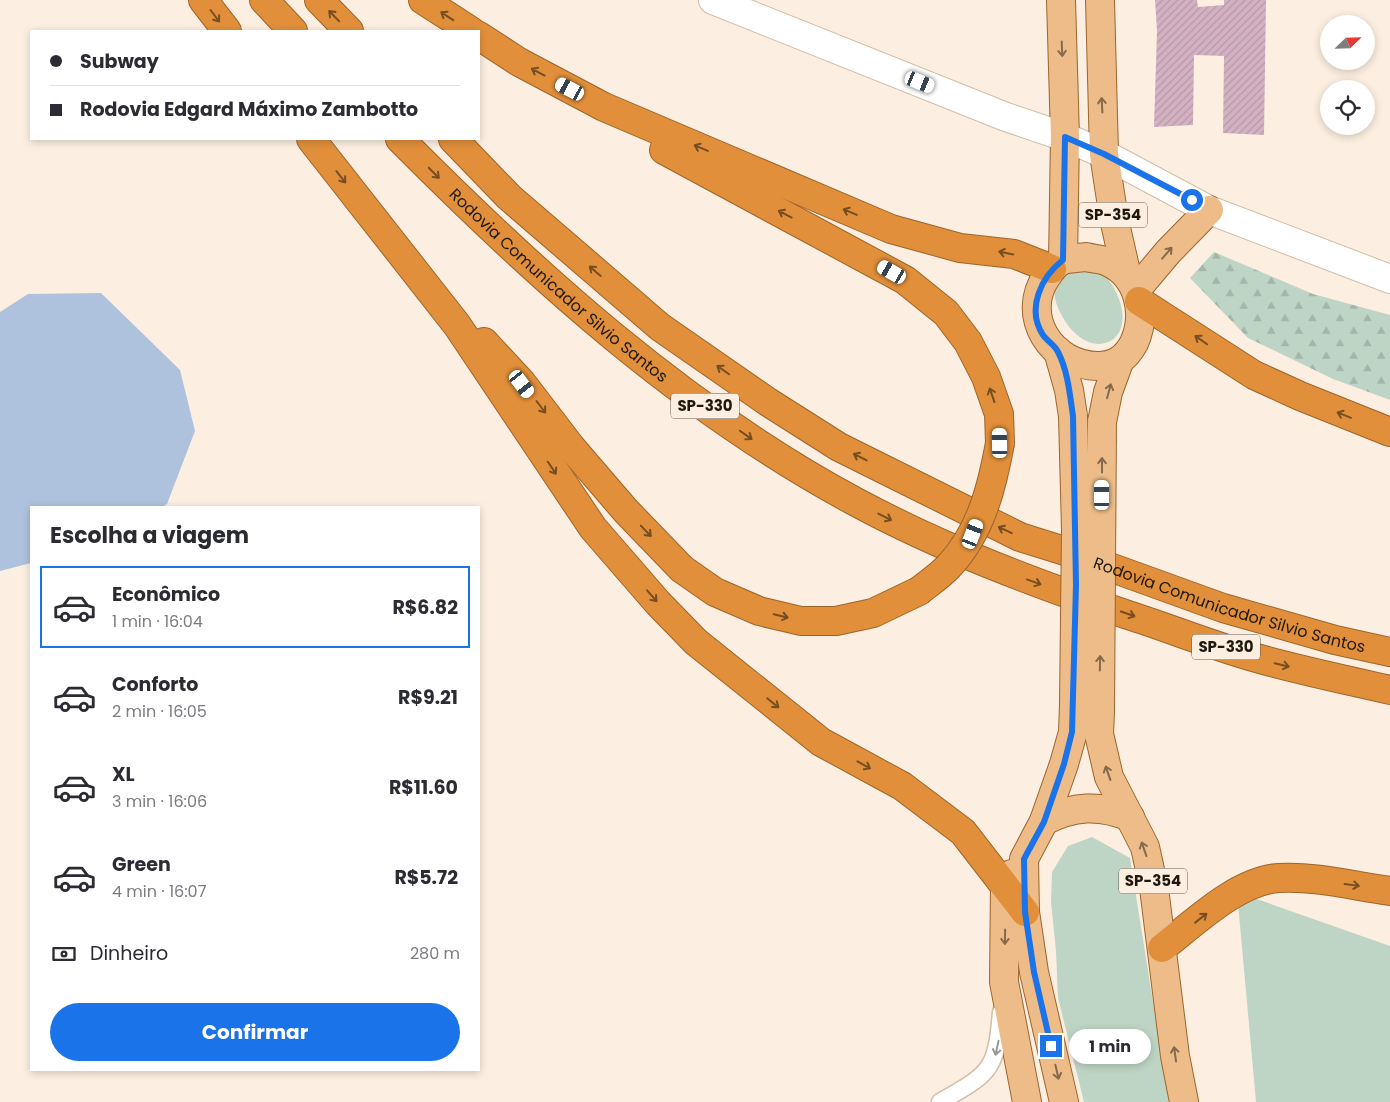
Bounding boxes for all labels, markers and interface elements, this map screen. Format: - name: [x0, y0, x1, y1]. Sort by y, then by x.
- one-way arrow: [210, 9, 220, 23]
- one-way arrow: [328, 9, 340, 22]
- one-way arrow: [441, 10, 455, 20]
- north arrow: [1320, 15, 1375, 70]
- map controls: [1320, 15, 1375, 135]
- one-way arrow: [1057, 40, 1067, 56]
- text: Subway: [80, 48, 159, 75]
- one-way arrow: [531, 67, 546, 76]
- car: [903, 69, 936, 95]
- car: [553, 75, 586, 103]
- button: locate: [1320, 80, 1375, 135]
- text: Rodovia Edgard Máximo Zambotto: [80, 96, 418, 123]
- one-way arrow: [1097, 97, 1106, 113]
- one-way arrow: [694, 143, 709, 153]
- one-way arrow: [428, 167, 440, 180]
- one-way arrow: [336, 170, 347, 183]
- street label: Rodovia Comunicador Silvio Santos: [444, 183, 673, 388]
- route start: [1181, 189, 1203, 211]
- road number: SP-354: [1079, 202, 1147, 228]
- one-way arrow: [843, 206, 858, 216]
- one-way arrow: [778, 209, 793, 218]
- one-way arrow: [1162, 246, 1173, 259]
- one-way arrow: [999, 247, 1015, 257]
- car: [875, 258, 908, 286]
- one-way arrow: [588, 265, 601, 276]
- one-way arrow: [1194, 335, 1208, 345]
- one-way arrow: [716, 365, 730, 375]
- car: [506, 368, 537, 400]
- one-way arrow: [1105, 384, 1114, 400]
- one-way arrow: [987, 387, 997, 403]
- road number: SP-330: [671, 394, 739, 418]
- one-way arrow: [535, 401, 546, 414]
- one-way arrow: [1337, 409, 1352, 418]
- car: [992, 428, 1007, 458]
- one-way arrow: [739, 429, 752, 440]
- one-way arrow: [852, 452, 867, 462]
- one-way arrow: [1097, 458, 1107, 474]
- one-way arrow: [547, 460, 557, 474]
- car: [1094, 480, 1109, 510]
- one-way arrow: [878, 512, 893, 522]
- car: [960, 517, 985, 551]
- text: Escolha a viagem: [50, 520, 249, 551]
- one-way arrow: [998, 524, 1013, 534]
- one-way arrow: [640, 525, 652, 538]
- street label: Rodovia Comunicador Silvio Santos: [1090, 551, 1368, 658]
- one-way arrow: [1026, 578, 1041, 587]
- text: Econômico: [112, 581, 220, 608]
- icon: car: [52, 585, 97, 630]
- one-way arrow: [646, 589, 657, 602]
- text: R$6.82: [392, 594, 458, 621]
- text: 1 min · 16:04: [112, 610, 203, 633]
- one-way arrow: [1119, 610, 1135, 620]
- one-way arrow: [772, 612, 788, 621]
- road number: SP-330: [1192, 634, 1260, 660]
- one-way arrow: [1095, 655, 1105, 672]
- one-way arrow: [1274, 660, 1290, 670]
- text: Conforto: [112, 671, 198, 698]
- icon: car: [52, 675, 97, 720]
- text: R$9.21: [398, 684, 458, 711]
- one-way arrow: [766, 698, 779, 709]
- text: 2 min · 16:05: [112, 700, 207, 723]
- text: XL: [112, 761, 135, 788]
- one-way arrow: [856, 761, 871, 770]
- icon: car: [52, 765, 97, 810]
- one-way arrow: [1103, 766, 1112, 782]
- text: R$11.60: [389, 774, 458, 801]
- text: 3 min · 16:06: [112, 790, 207, 813]
- one-way arrow: [1139, 841, 1149, 857]
- text: Green: [112, 851, 171, 878]
- icon: car: [52, 855, 97, 900]
- text: R$5.72: [394, 864, 458, 891]
- road number: SP-354: [1119, 868, 1187, 894]
- text: 4 min · 16:07: [112, 880, 206, 903]
- one-way arrow: [1343, 881, 1359, 891]
- one-way arrow: [1194, 913, 1208, 923]
- one-way arrow: [1000, 928, 1009, 944]
- icon: cash: [50, 940, 78, 968]
- text: Dinheiro: [90, 940, 168, 967]
- text: 280 m: [410, 942, 460, 965]
- button: Confirmar: [50, 1003, 460, 1061]
- callout: 1 min: [1068, 1028, 1151, 1064]
- route end: [1040, 1035, 1062, 1057]
- text: 1 min: [1089, 1035, 1131, 1058]
- one-way arrow: [992, 1040, 1001, 1056]
- one-way arrow: [1170, 1046, 1180, 1062]
- one-way arrow: [1053, 1064, 1062, 1080]

